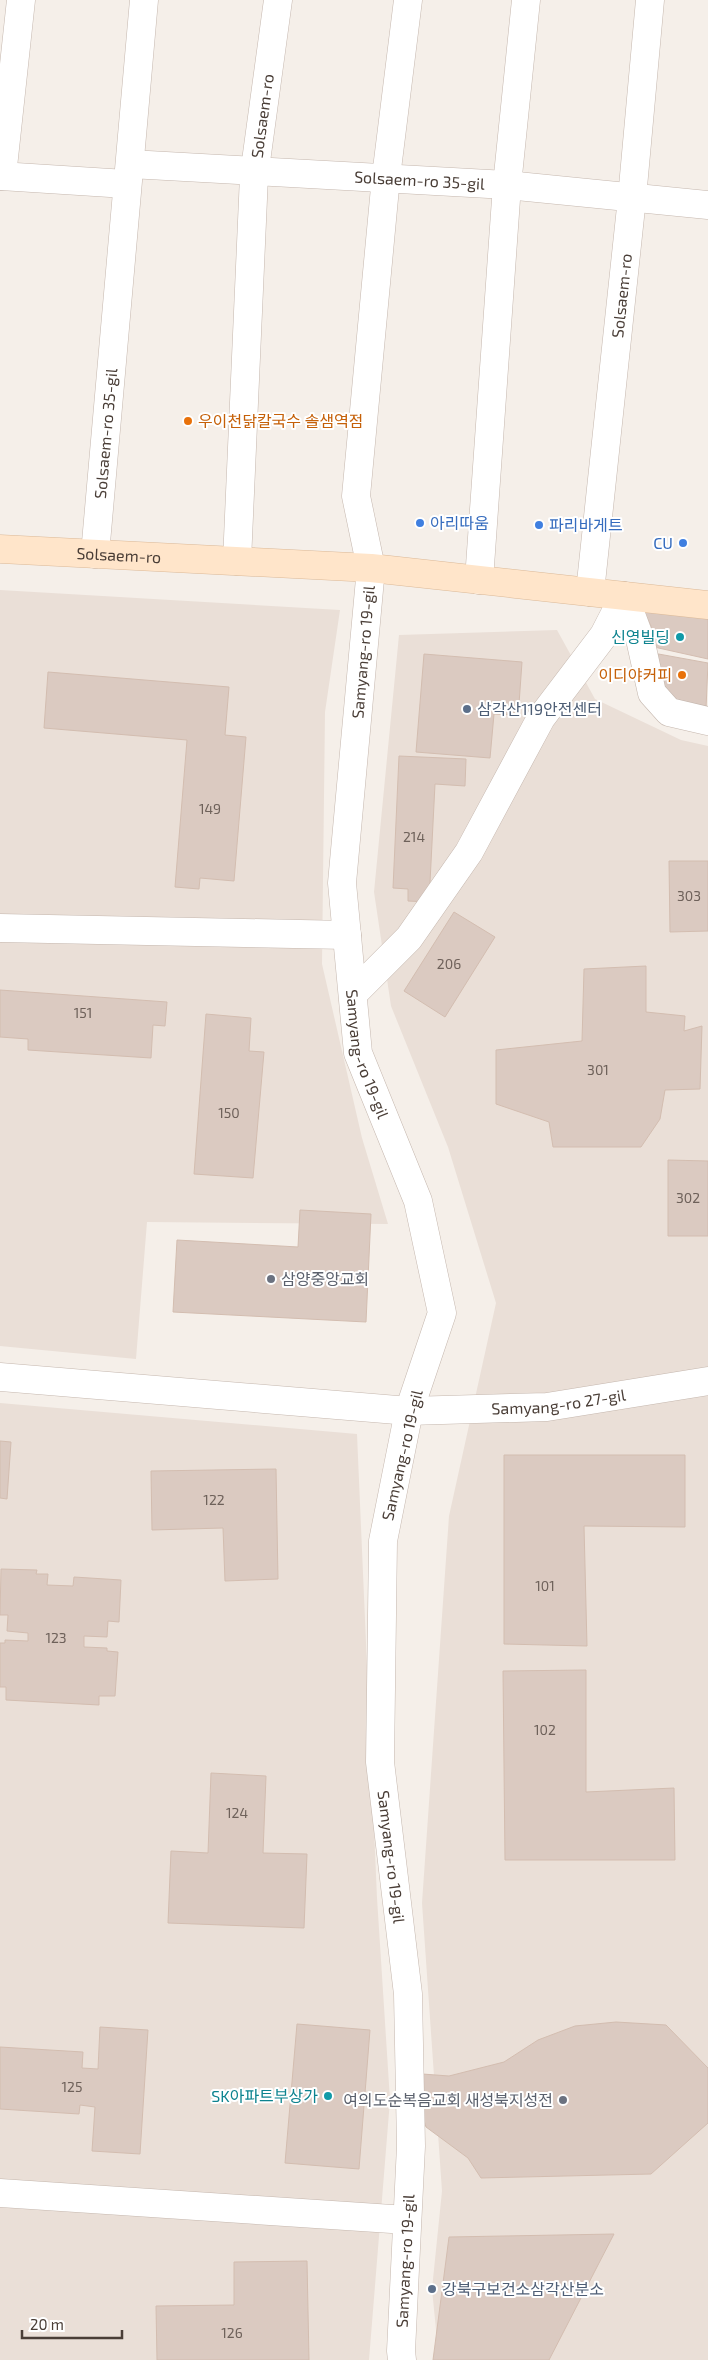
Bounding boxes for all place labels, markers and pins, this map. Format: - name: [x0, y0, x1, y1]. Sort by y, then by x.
- place label: 우이천닭칼국수 솔샘역점: [198, 411, 364, 430]
- marker: 우이천닭칼국수 솔샘역점: [182, 415, 194, 427]
- place label: 아리따움: [430, 513, 489, 532]
- place label: 파리바게트: [549, 515, 623, 534]
- marker: 아리따움: [414, 517, 426, 529]
- marker: 파리바게트: [533, 519, 545, 531]
- place label: CU: [653, 533, 673, 552]
- marker: CU: [677, 537, 689, 549]
- place label: 신영빌딩: [611, 627, 670, 646]
- marker: 신영빌딩: [674, 631, 686, 643]
- place label: 이디야커피: [598, 665, 672, 684]
- marker: 이디야커피: [676, 669, 688, 681]
- place label: 삼각산119안전센터: [477, 699, 602, 718]
- marker: 삼각산119안전센터: [461, 703, 473, 715]
- place label: 삼양중앙교회: [281, 1269, 369, 1288]
- marker: 삼양중앙교회: [265, 1273, 277, 1285]
- place label: SK아파트부상가: [211, 2086, 318, 2105]
- marker: SK아파트부상가: [322, 2090, 334, 2102]
- place label: 여의도순복음교회 새성북지성전: [343, 2090, 553, 2109]
- marker: 여의도순복음교회 새성북지성전: [557, 2094, 569, 2106]
- place label: 강북구보건소삼각산분소: [442, 2279, 604, 2298]
- marker: 강북구보건소삼각산분소: [426, 2283, 438, 2295]

